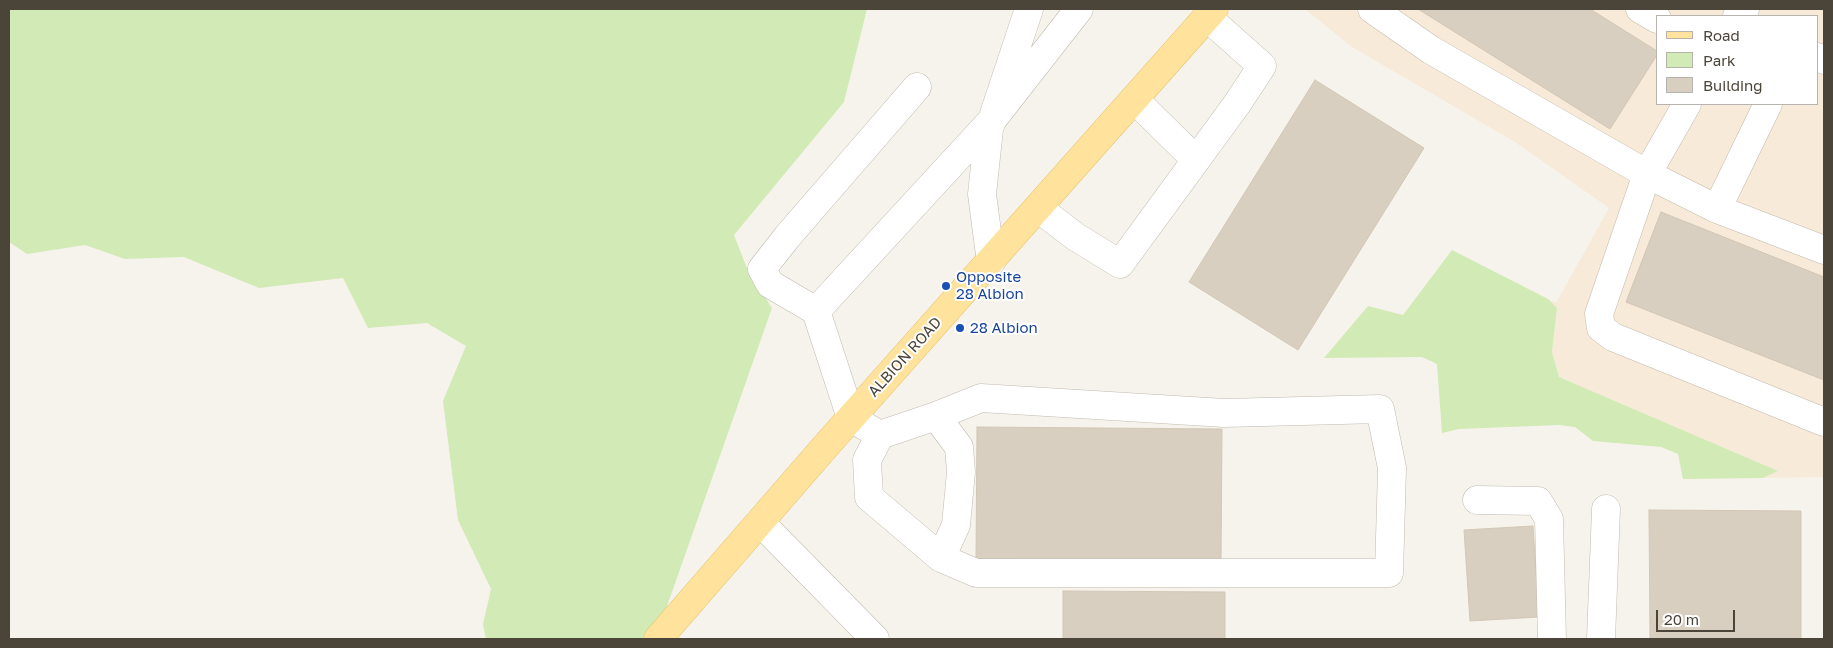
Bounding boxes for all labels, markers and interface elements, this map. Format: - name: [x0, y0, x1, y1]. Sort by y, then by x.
- legend: [1656, 15, 1818, 105]
- text: Road: [1703, 26, 1740, 44]
- text: Park: [1703, 51, 1735, 69]
- text: Building: [1703, 76, 1763, 94]
- place label: Opposite 28 Albion: [956, 268, 1024, 303]
- marker: Opposite 28 Albion: [940, 280, 952, 292]
- street label: ALBION ROAD: [864, 313, 946, 401]
- place label: 28 Albion: [970, 319, 1038, 337]
- marker: 28 Albion: [954, 322, 966, 334]
- scale bar: [1658, 600, 1737, 632]
- text: 20 m: [1664, 610, 1699, 628]

